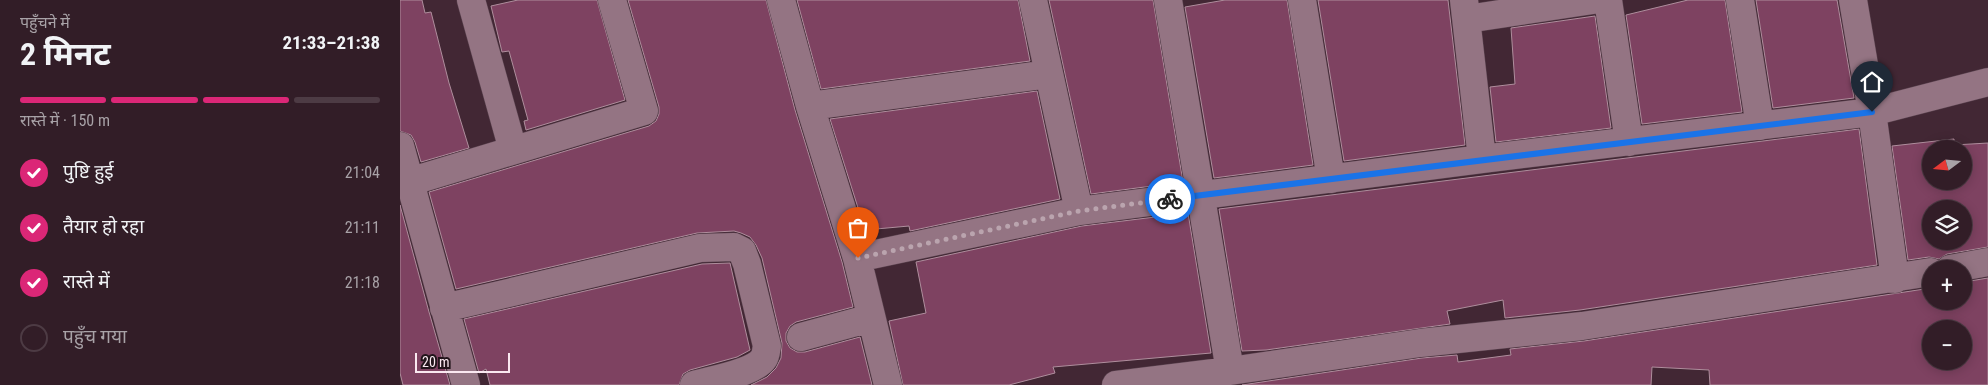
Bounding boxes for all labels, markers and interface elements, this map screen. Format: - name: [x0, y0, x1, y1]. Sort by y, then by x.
- text: पहुँचने में: [20, 13, 70, 32]
- text: 21:33–21:38: [282, 31, 380, 54]
- text: 2 मिनट: [20, 35, 111, 73]
- pin: [1851, 61, 1893, 112]
- icon: home: [1858, 68, 1886, 96]
- text: रास्ते में · 150 m: [20, 111, 110, 130]
- north arrow: [1922, 140, 1972, 190]
- map controls: [1922, 140, 1972, 370]
- icon: check: [20, 159, 48, 187]
- text: पुष्टि हुई: [63, 160, 114, 183]
- text: 21:04: [345, 163, 380, 182]
- courier: [1145, 174, 1195, 224]
- icon: bike: [1156, 185, 1184, 213]
- button: layers: [1922, 200, 1972, 250]
- pin: [837, 207, 879, 258]
- icon: check: [20, 214, 48, 242]
- icon: bag: [844, 214, 872, 242]
- text: तैयार हो रहा: [63, 215, 144, 238]
- text: 21:11: [345, 218, 380, 237]
- button: +: [1922, 260, 1972, 310]
- icon: check: [20, 269, 48, 297]
- text: रास्ते में: [63, 270, 110, 293]
- text: 21:18: [345, 273, 380, 292]
- button: −: [1922, 320, 1972, 370]
- text: पहुँच गया: [63, 325, 127, 348]
- scale bar: [415, 350, 510, 373]
- text: 20 m: [422, 354, 450, 370]

